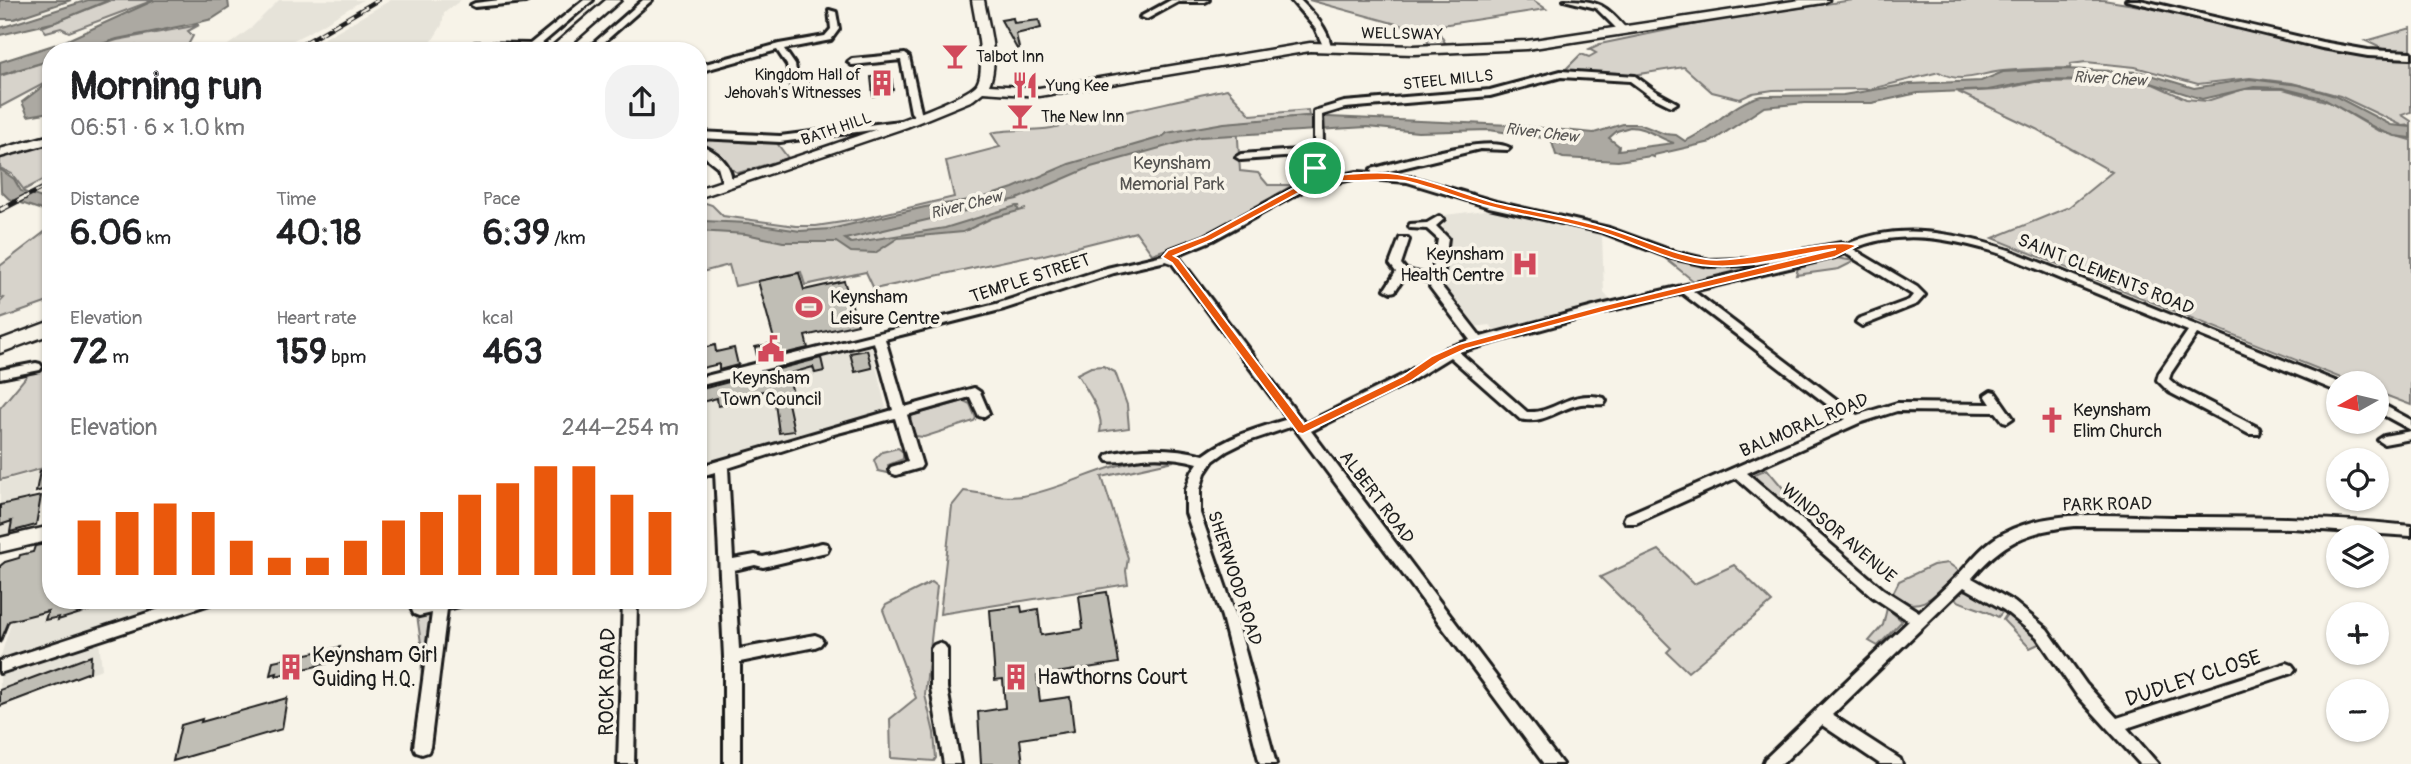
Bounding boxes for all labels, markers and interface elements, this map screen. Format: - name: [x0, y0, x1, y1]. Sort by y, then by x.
- street label: WELLSWAY: [1361, 23, 1443, 45]
- bar icon: Talbot Inn: [940, 41, 970, 71]
- place label: Talbot Inn: [976, 47, 1044, 67]
- text: Morning run: [70, 63, 262, 111]
- button: share: [605, 65, 679, 139]
- place label: Kingdom Hall of Jehovah's Witnesses: [724, 65, 862, 103]
- street label: STEEL MILLS: [1402, 65, 1494, 95]
- water label: River Chew: [2073, 67, 2149, 91]
- building icon: Kingdom Hall of Jehovah's Witnesses: [867, 68, 897, 98]
- restaurant icon: Yung Kee: [1010, 70, 1040, 100]
- place label: Yung Kee: [1045, 76, 1109, 96]
- bar icon: The New Inn: [1005, 101, 1035, 131]
- place label: The New Inn: [1041, 107, 1124, 127]
- street label: BATH HILL: [798, 108, 874, 150]
- text: 06:51 · 6 × 1.0 km: [70, 113, 245, 142]
- water label: River Chew: [1504, 119, 1581, 148]
- pin: [1285, 138, 1345, 198]
- icon: arrive: [1296, 149, 1334, 187]
- park label: Keynsham Memorial Park: [1119, 152, 1225, 196]
- water label: River Chew: [928, 186, 1006, 223]
- text: Distance: [70, 187, 139, 211]
- text: Time: [276, 187, 316, 211]
- text: Pace: [483, 187, 520, 211]
- text: 6.06: [70, 211, 142, 255]
- text: 40:18: [276, 211, 361, 255]
- text: 6:39: [483, 211, 550, 255]
- text: km: [142, 226, 171, 250]
- text: /km: [550, 226, 586, 250]
- street label: SAINT CLEMENTS ROAD: [2014, 229, 2197, 320]
- place label: Keynsham Health Centre: [1400, 243, 1504, 287]
- street label: TEMPLE STREET: [967, 248, 1093, 309]
- hospital icon: Keynsham Health Centre: [1510, 249, 1540, 279]
- place label: Keynsham Leisure Centre: [830, 286, 940, 330]
- sports icon: Keynsham Leisure Centre: [794, 292, 824, 322]
- text: Elevation: [70, 306, 142, 330]
- text: Heart rate: [276, 306, 356, 330]
- text: kcal: [483, 306, 514, 330]
- text: 72: [70, 330, 108, 374]
- text: 159: [276, 330, 327, 374]
- text: 463: [483, 330, 543, 374]
- public building icon: Keynsham Town Council: [756, 334, 786, 364]
- text: m: [108, 345, 129, 369]
- text: bpm: [327, 345, 366, 369]
- place label: Keynsham Town Council: [720, 367, 822, 411]
- north arrow: [2326, 371, 2389, 434]
- map controls: [2326, 371, 2389, 742]
- street label: BALMORAL ROAD: [1736, 388, 1872, 463]
- place label: Keynsham Elim Church: [2073, 399, 2162, 443]
- church icon: Keynsham Elim Church: [2037, 405, 2067, 435]
- text: Elevation: [70, 413, 158, 442]
- text: 244–254 m: [562, 413, 679, 442]
- street label: ALBERT ROAD: [1334, 446, 1419, 548]
- button: locate: [2326, 448, 2389, 511]
- street label: WINDSOR AVENUE: [1776, 478, 1901, 588]
- street label: PARK ROAD: [2062, 492, 2152, 517]
- street label: SHERWOOD ROAD: [1202, 508, 1267, 648]
- button: layers: [2326, 525, 2389, 588]
- button: +: [2326, 602, 2389, 665]
- street label: ROCK ROAD: [593, 628, 622, 736]
- place label: Keynsham Girl Guiding H.Q.: [312, 642, 438, 693]
- street label: DUDLEY CLOSE: [2122, 644, 2264, 713]
- building icon: Keynsham Girl Guiding H.Q.: [276, 652, 306, 682]
- building icon: Hawthorns Court: [1001, 662, 1031, 692]
- place label: Hawthorns Court: [1037, 664, 1188, 691]
- button: −: [2326, 679, 2389, 742]

